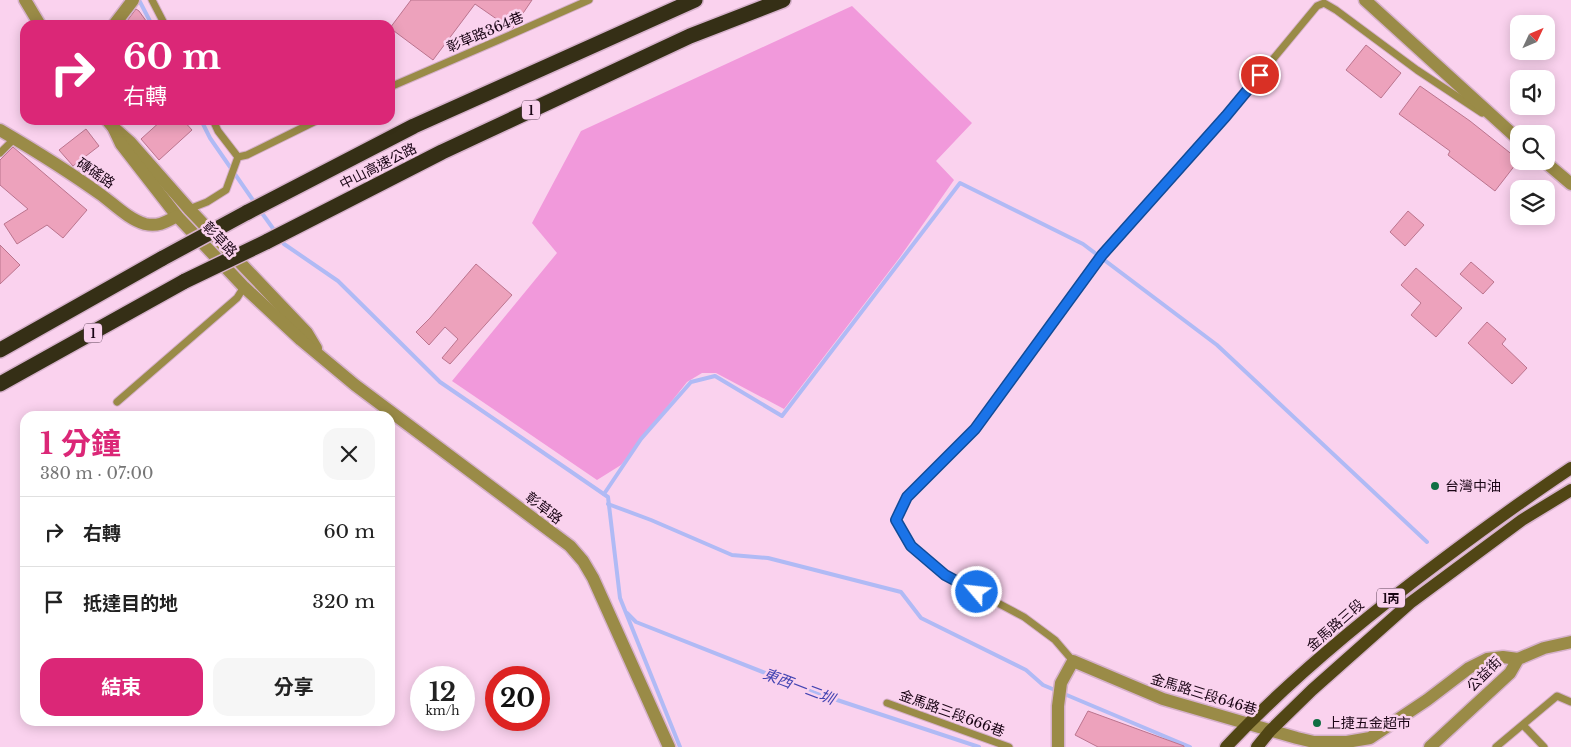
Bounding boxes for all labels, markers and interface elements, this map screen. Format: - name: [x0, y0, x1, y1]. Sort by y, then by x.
- street label: 彰草路364巷: [444, 8, 526, 56]
- north arrow: [1510, 15, 1555, 60]
- map controls: [1510, 15, 1555, 225]
- text: 60 m: [123, 35, 221, 78]
- icon: right: [40, 40, 105, 105]
- pin: [1239, 54, 1281, 96]
- icon: arrive: [1246, 61, 1274, 89]
- button: sound: [1510, 70, 1555, 115]
- text: 右轉: [123, 83, 167, 110]
- road number: 1: [522, 100, 540, 120]
- button: search: [1510, 125, 1555, 170]
- street label: 中山高速公路: [336, 139, 420, 193]
- street label: 磚磘路: [74, 154, 118, 192]
- button: layers: [1510, 180, 1555, 225]
- street label: 彰草路: [199, 218, 241, 260]
- road number: 1: [84, 323, 102, 342]
- text: 1 分鐘: [40, 425, 121, 462]
- button: close: [323, 428, 375, 480]
- text: 380 m · 07:00: [40, 463, 153, 483]
- place label: 台灣中油: [1445, 477, 1501, 495]
- marker: 台灣中油: [1429, 480, 1441, 492]
- street label: 彰草路: [522, 488, 566, 528]
- icon: right: [40, 518, 68, 546]
- text: 60 m: [323, 520, 375, 543]
- text: 右轉: [83, 522, 121, 545]
- position arrow: [950, 565, 1002, 617]
- icon: arrive: [40, 588, 68, 616]
- road number: 1丙: [1377, 588, 1405, 608]
- text: 320 m: [312, 590, 375, 613]
- text: 抵達目的地: [83, 592, 178, 615]
- street label: 金馬路三段: [1303, 595, 1367, 655]
- street label: 公益街: [1463, 653, 1505, 695]
- button: 結束: [40, 658, 203, 716]
- button: 分享: [213, 658, 375, 716]
- water label: 東西一二圳: [761, 664, 839, 709]
- speed limit sign: 20: [485, 666, 550, 731]
- street label: 金馬路三段646巷: [1149, 669, 1259, 719]
- text: 12: [429, 677, 456, 708]
- street label: 金馬路三段666巷: [897, 686, 1007, 740]
- text: km/h: [425, 703, 460, 718]
- place label: 上捷五金超市: [1327, 714, 1411, 732]
- marker: 上捷五金超市: [1311, 717, 1323, 729]

